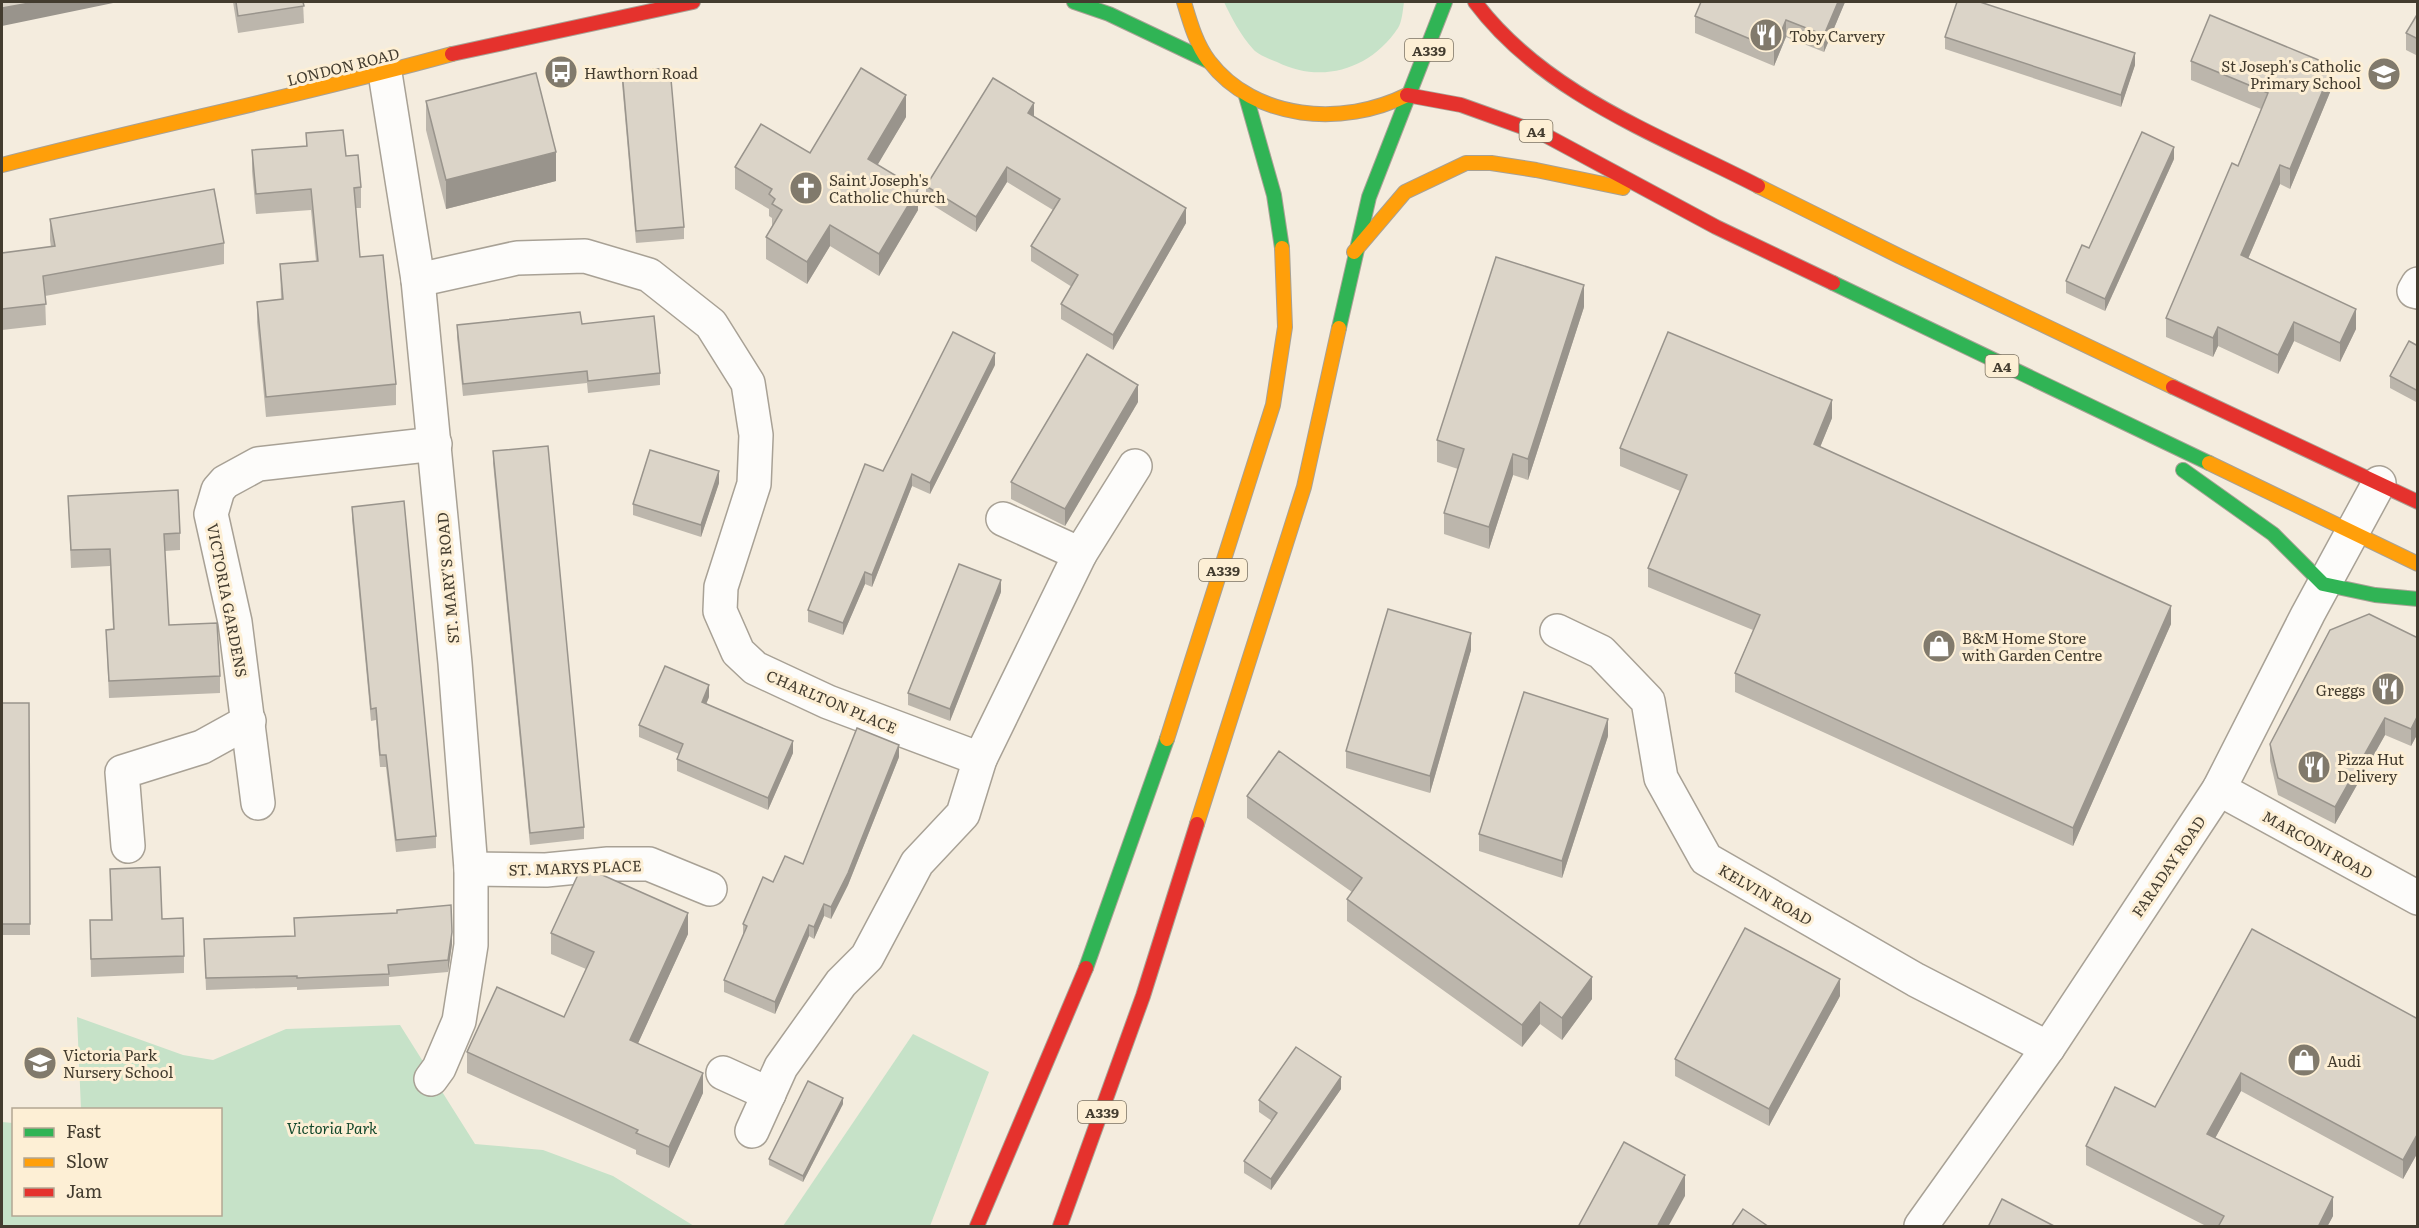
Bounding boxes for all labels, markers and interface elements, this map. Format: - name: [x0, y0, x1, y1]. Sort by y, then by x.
- restaurant icon: Toby Carvery: [1748, 17, 1784, 53]
- place label: Toby Carvery: [1789, 24, 1885, 47]
- road number: A339: [1405, 39, 1453, 61]
- street label: LONDON ROAD: [284, 41, 402, 91]
- bus stop icon: Hawthorn Road: [543, 54, 579, 90]
- place label: St Joseph's Catholic Primary School: [2221, 54, 2362, 94]
- school or university icon: St Joseph's Catholic Primary School: [2366, 56, 2402, 92]
- place label: Hawthorn Road: [584, 61, 698, 84]
- road number: A4: [1520, 120, 1552, 142]
- place label: Saint Joseph's Catholic Church: [829, 168, 946, 208]
- church icon: Saint Joseph's Catholic Church: [788, 170, 824, 206]
- road number: A4: [1986, 355, 2018, 377]
- street label: ST. MARY'S ROAD: [430, 511, 464, 645]
- street label: VICTORIA GARDENS: [202, 521, 254, 679]
- road number: A339: [1199, 559, 1247, 581]
- place label: B&M Home Store with Garden Centre: [1962, 626, 2102, 666]
- shop icon: B&M Home Store with Garden Centre: [1921, 628, 1957, 664]
- street label: CHARLTON PLACE: [763, 663, 901, 739]
- restaurant icon: Greggs: [2370, 671, 2406, 707]
- place label: Greggs: [2316, 678, 2365, 701]
- place label: Pizza Hut Delivery: [2337, 747, 2404, 787]
- restaurant icon: Pizza Hut Delivery: [2296, 749, 2332, 785]
- street label: MARCONI ROAD: [2258, 804, 2378, 884]
- street label: FARADAY ROAD: [2125, 811, 2211, 921]
- street label: ST. MARYS PLACE: [508, 853, 642, 881]
- street label: KELVIN ROAD: [1715, 858, 1817, 930]
- shop icon: Audi: [2286, 1042, 2322, 1078]
- place label: Victoria Park Nursery School: [63, 1043, 173, 1083]
- school or university icon: Victoria Park Nursery School: [22, 1045, 58, 1081]
- place label: Audi: [2327, 1049, 2361, 1072]
- road number: A339: [1078, 1101, 1126, 1123]
- legend: [12, 1108, 222, 1216]
- park label: Victoria Park: [287, 1116, 378, 1139]
- text: Fast: [66, 1117, 102, 1144]
- text: Slow: [66, 1147, 109, 1174]
- text: Jam: [66, 1177, 102, 1204]

